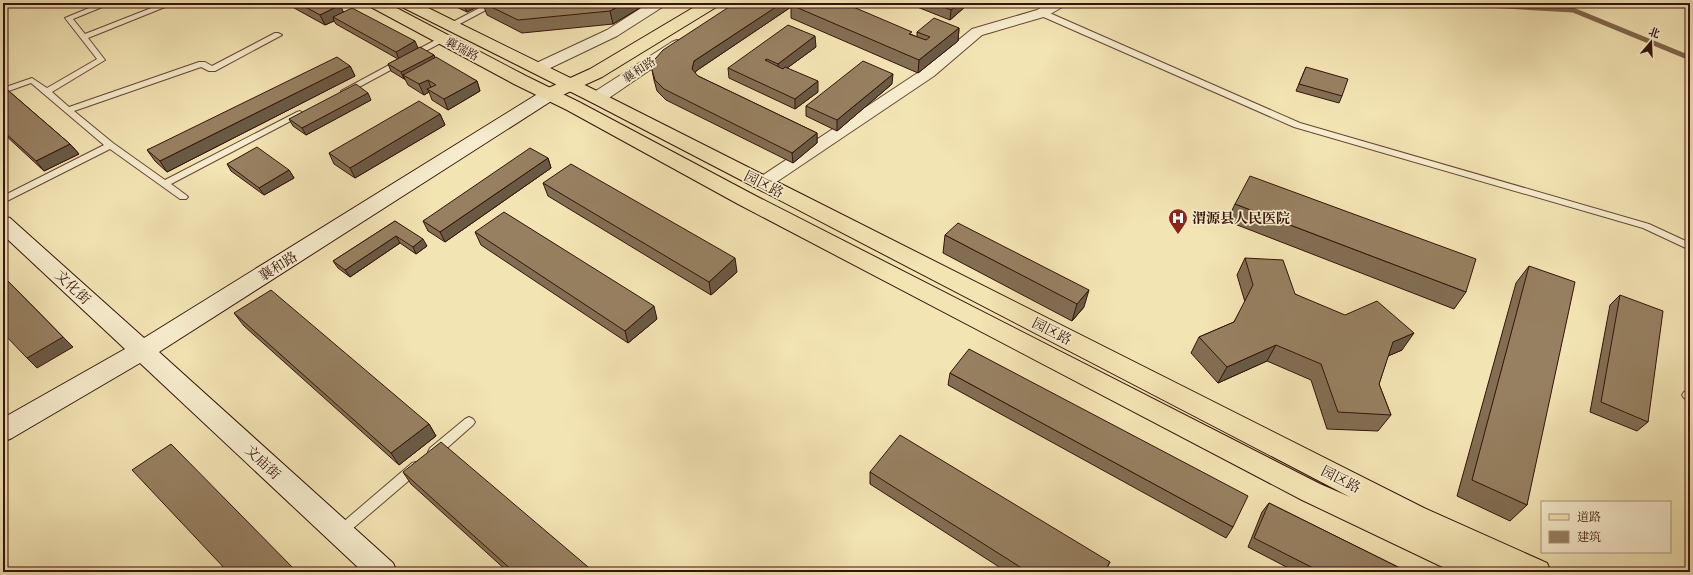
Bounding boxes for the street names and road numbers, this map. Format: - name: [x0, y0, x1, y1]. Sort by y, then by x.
- street label: 襄瑞路: [442, 33, 482, 65]
- street label: 襄和路: [619, 53, 658, 87]
- street label: 园区路: [741, 166, 787, 202]
- street label: 襄和路: [255, 246, 301, 286]
- street label: 文化街: [51, 265, 95, 309]
- street label: 园区路: [1029, 313, 1075, 349]
- street label: 文庙街: [241, 440, 285, 484]
- street label: 园区路: [1318, 461, 1364, 497]

